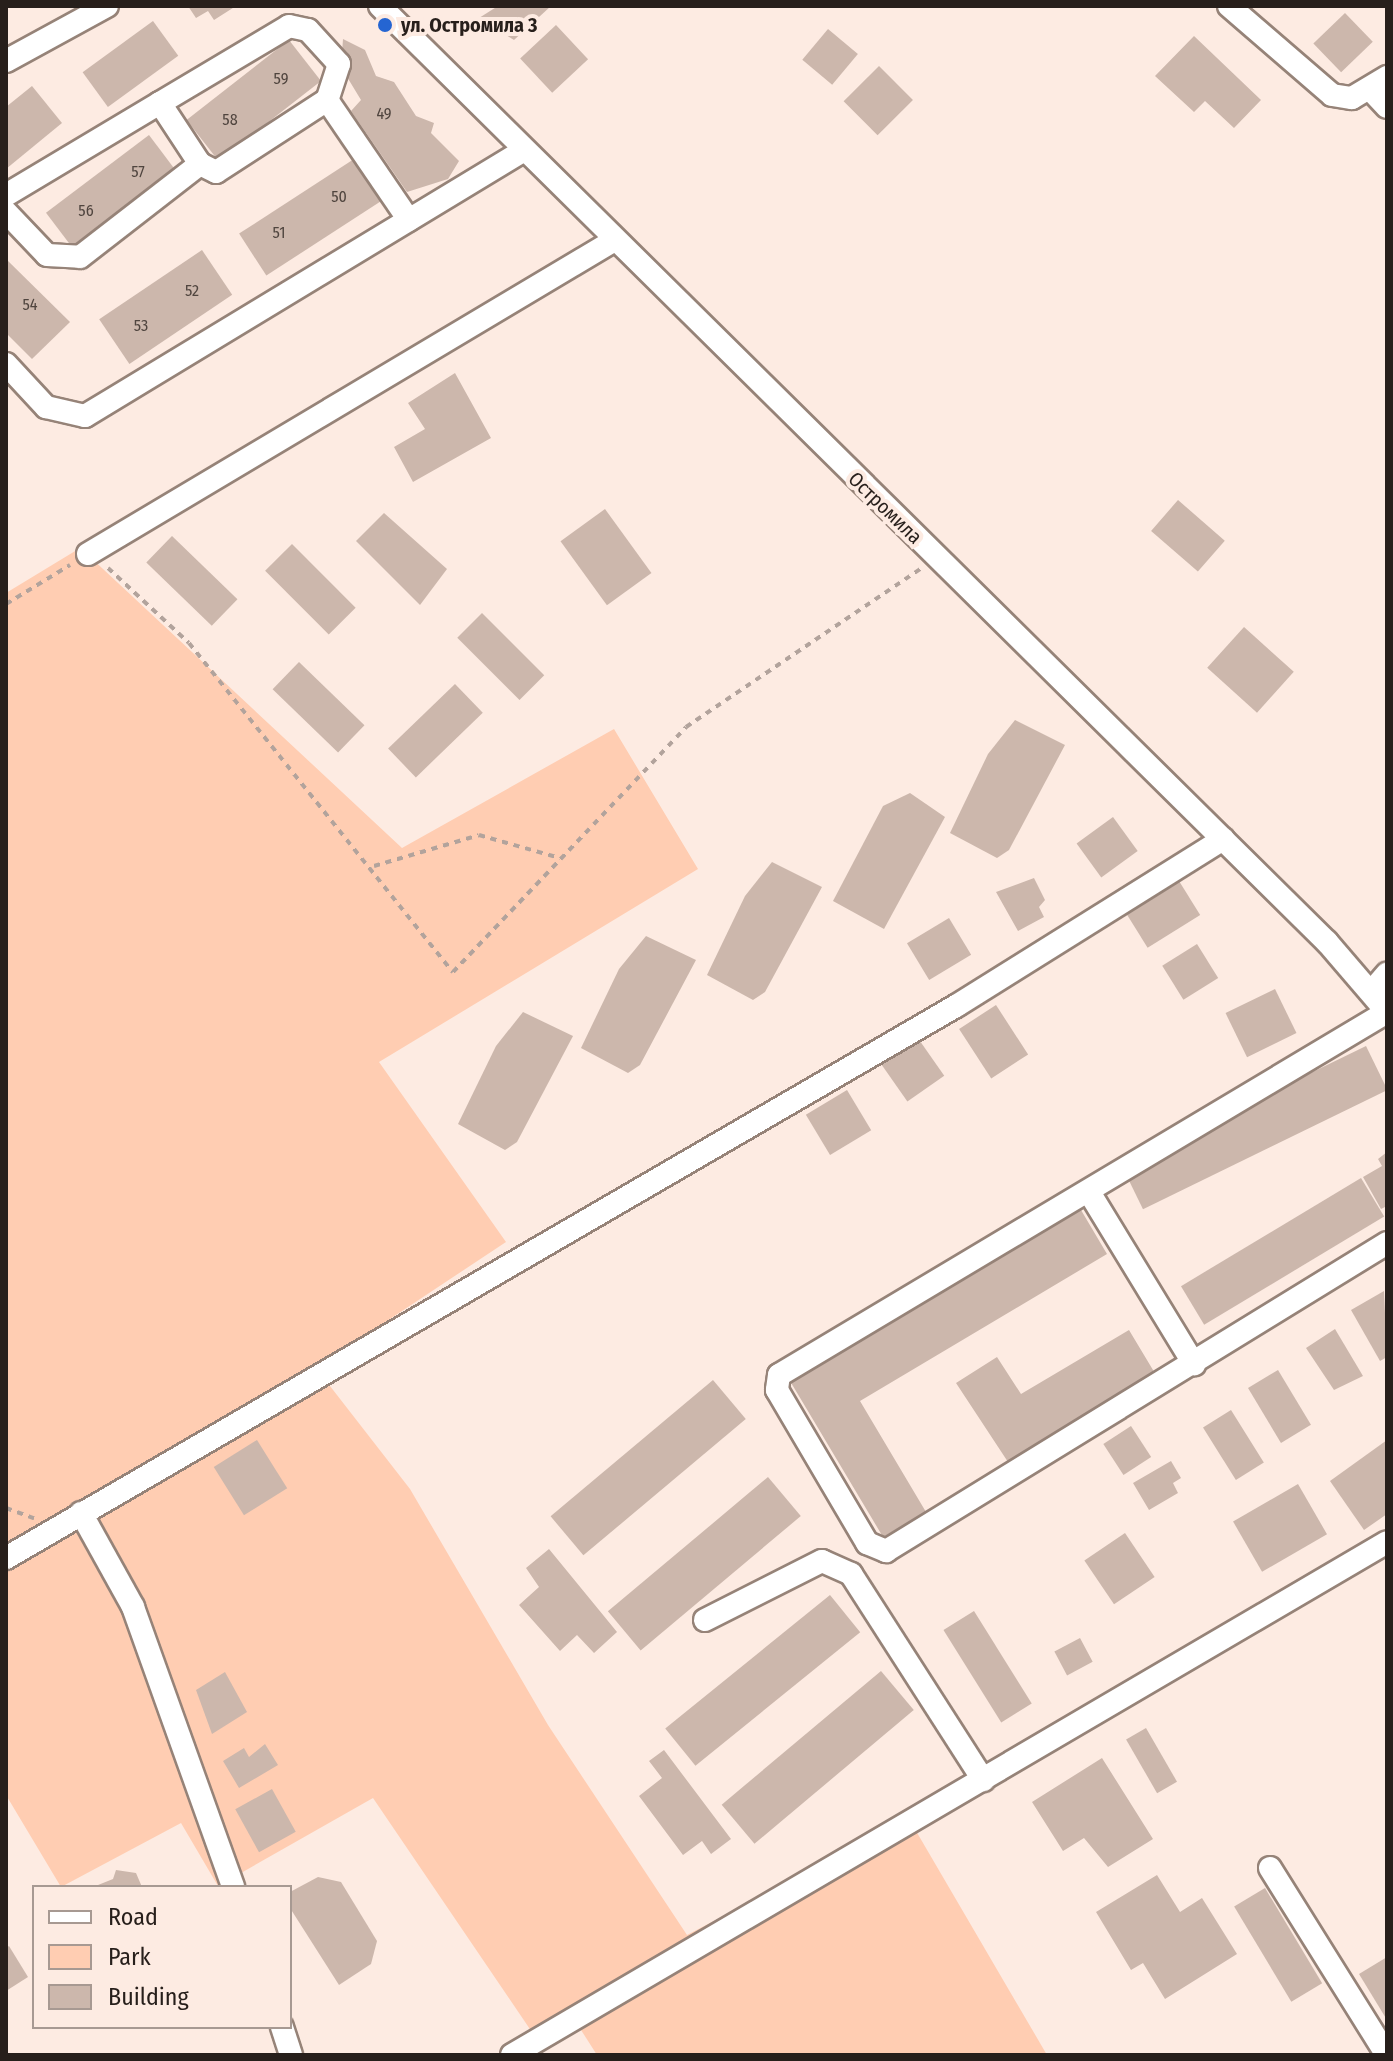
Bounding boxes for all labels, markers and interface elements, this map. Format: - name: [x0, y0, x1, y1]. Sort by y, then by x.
- place label: ул. Остромила 3: [401, 13, 538, 37]
- marker: ул. Остромила 3: [376, 16, 394, 34]
- house number: 59: [274, 69, 288, 89]
- house number: 49: [376, 104, 392, 124]
- house number: 58: [222, 110, 238, 130]
- house number: 57: [131, 162, 145, 182]
- house number: 50: [331, 187, 347, 207]
- house number: 56: [78, 201, 94, 221]
- house number: 51: [273, 223, 285, 243]
- house number: 52: [185, 281, 199, 301]
- house number: 54: [22, 295, 38, 315]
- house number: 53: [134, 316, 148, 336]
- street label: Остромила: [843, 467, 927, 549]
- legend: [32, 1885, 292, 2029]
- text: Road: [108, 1903, 158, 1931]
- text: Park: [108, 1943, 151, 1971]
- text: Building: [108, 1983, 189, 2011]

